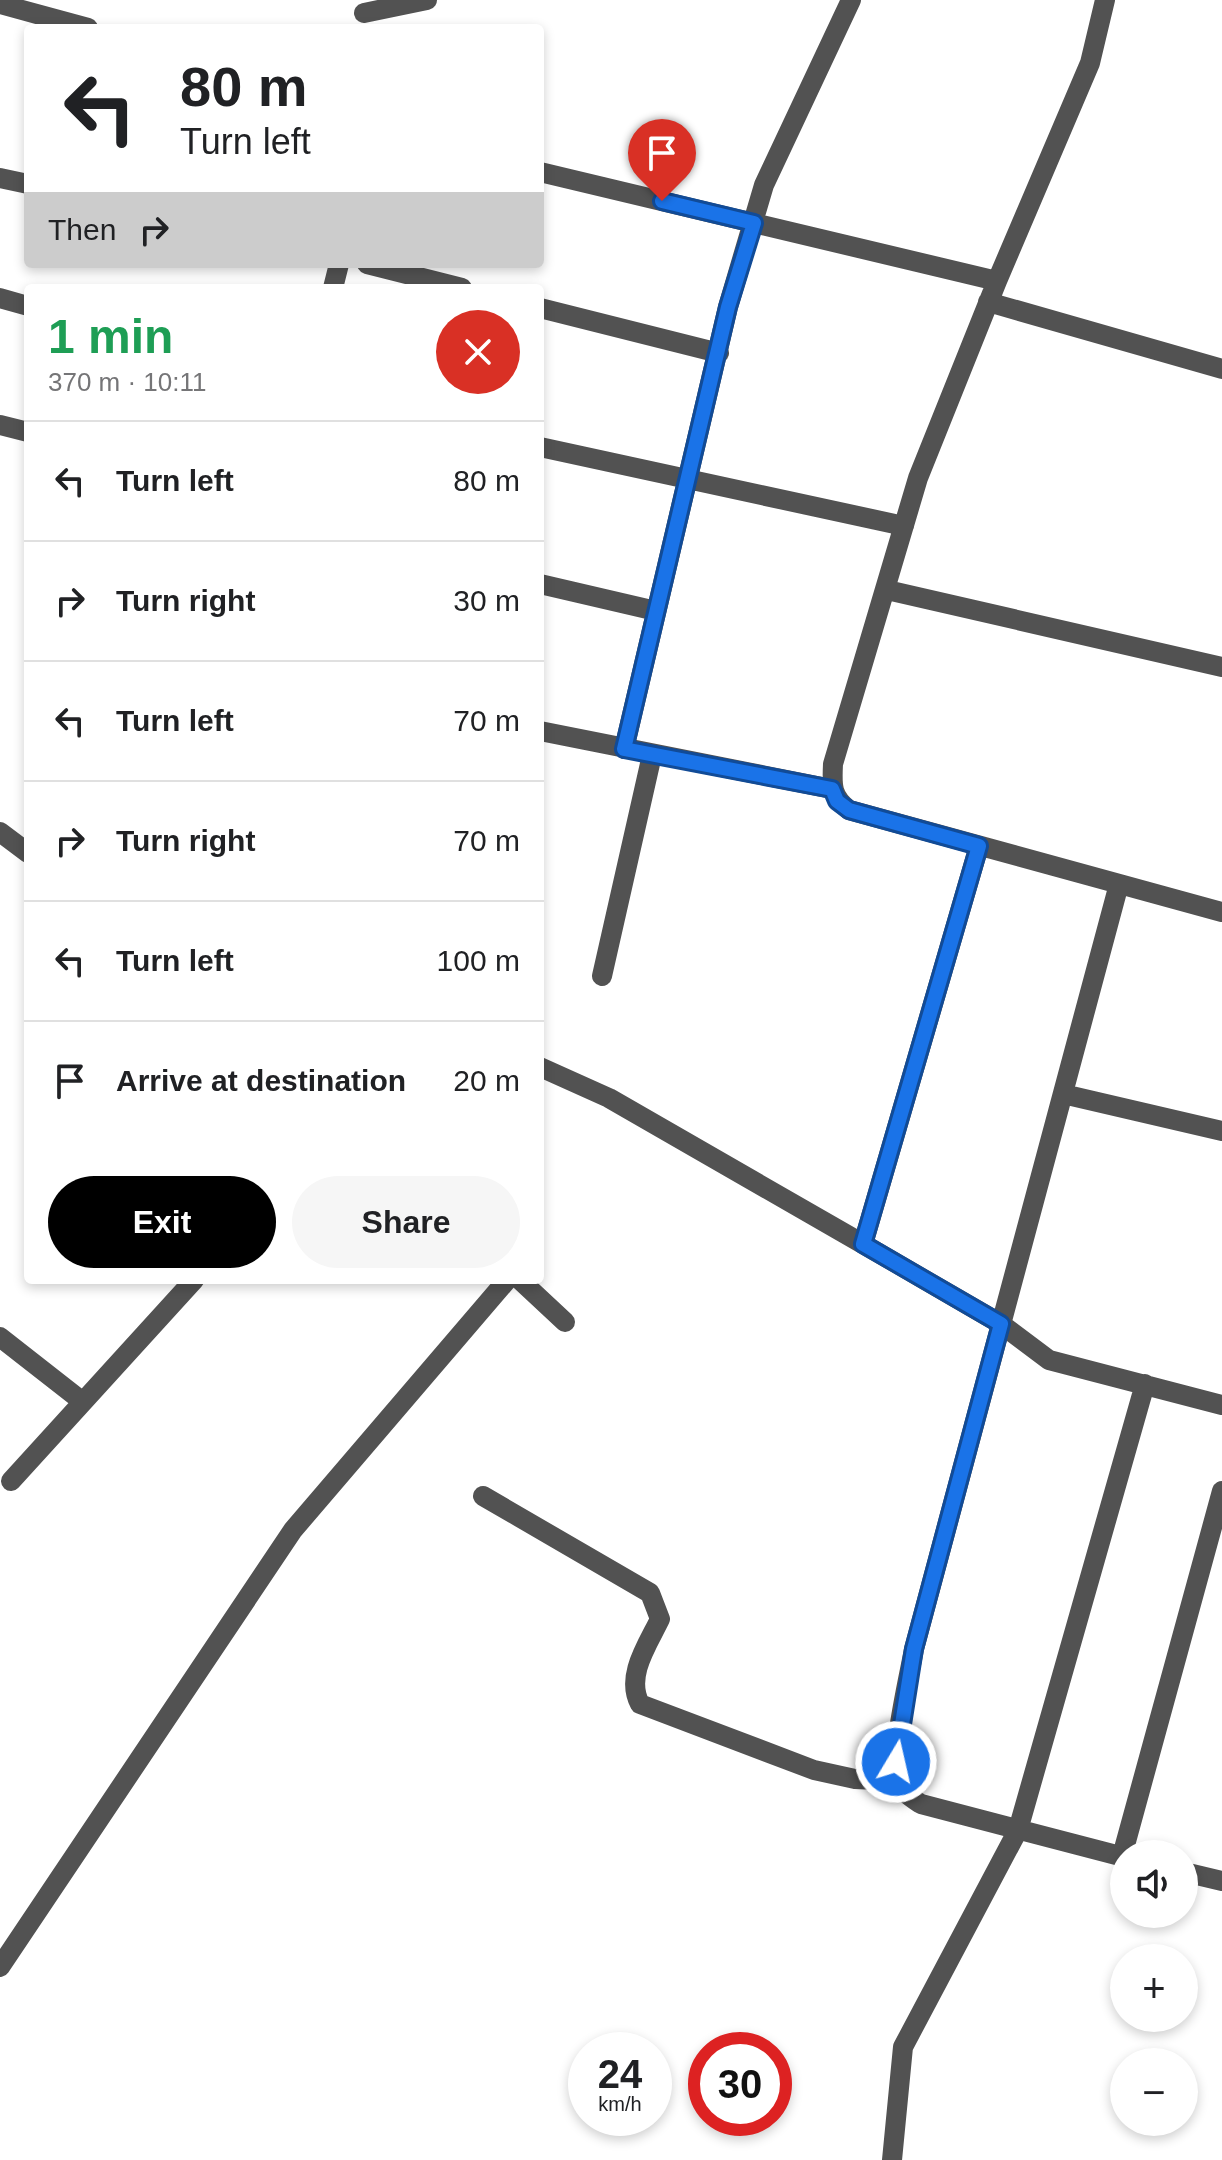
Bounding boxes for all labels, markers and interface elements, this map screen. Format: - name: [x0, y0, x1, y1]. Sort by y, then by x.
- text: 80 m: [180, 55, 308, 118]
- icon: left: [48, 56, 152, 160]
- pin: [628, 119, 696, 201]
- text: Turn left: [180, 121, 311, 162]
- icon: arrive: [640, 131, 684, 175]
- icon: right: [132, 208, 176, 252]
- text: Then: [48, 213, 116, 246]
- text: 1 min: [48, 310, 173, 363]
- button: close: [436, 310, 520, 394]
- text: 370 m · 10:11: [48, 367, 207, 397]
- icon: left: [48, 459, 92, 503]
- text: Turn left: [116, 464, 234, 497]
- text: 80 m: [453, 464, 520, 497]
- icon: right: [48, 579, 92, 623]
- text: Turn right: [116, 584, 255, 617]
- text: 30 m: [453, 584, 520, 617]
- icon: left: [48, 699, 92, 743]
- text: Turn left: [116, 704, 234, 737]
- text: 70 m: [453, 704, 520, 737]
- icon: right: [48, 819, 92, 863]
- text: Turn right: [116, 824, 255, 857]
- text: 70 m: [453, 824, 520, 857]
- icon: left: [48, 939, 92, 983]
- text: Turn left: [116, 944, 234, 977]
- text: 100 m: [437, 944, 520, 977]
- icon: arrive: [48, 1059, 92, 1103]
- text: Arrive at destination: [116, 1064, 406, 1097]
- text: 20 m: [453, 1064, 520, 1097]
- button: Exit: [48, 1176, 276, 1268]
- button: Share: [292, 1176, 520, 1268]
- position arrow: [854, 1720, 938, 1804]
- map controls: [1110, 1840, 1198, 2136]
- button: sound: [1110, 1840, 1198, 1928]
- button: +: [1110, 1944, 1198, 2032]
- speed limit sign: 30: [688, 2032, 792, 2136]
- button: −: [1110, 2048, 1198, 2136]
- text: 24: [598, 2052, 642, 2096]
- text: km/h: [598, 2093, 642, 2115]

